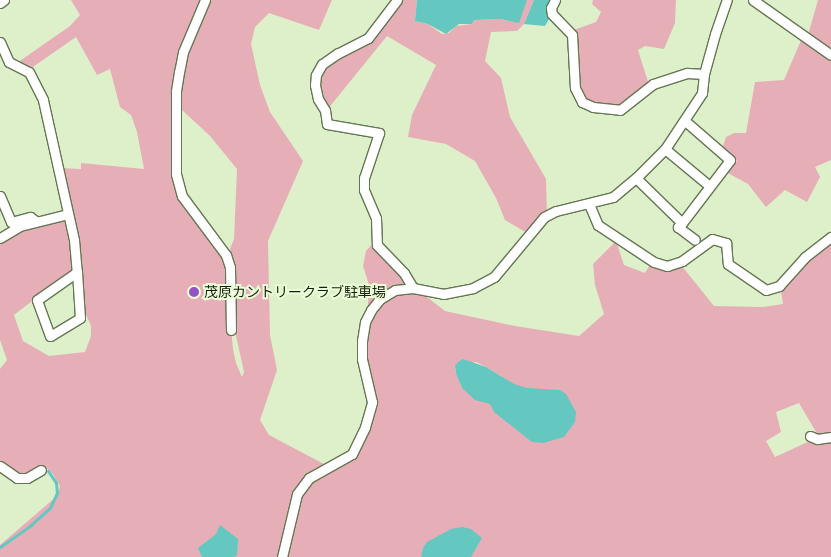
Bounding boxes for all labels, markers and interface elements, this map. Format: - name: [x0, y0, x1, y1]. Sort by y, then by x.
- place label: 茂原カントリークラブ駐車場: [204, 284, 386, 300]
- marker: 茂原カントリークラブ駐車場: [188, 286, 200, 298]

